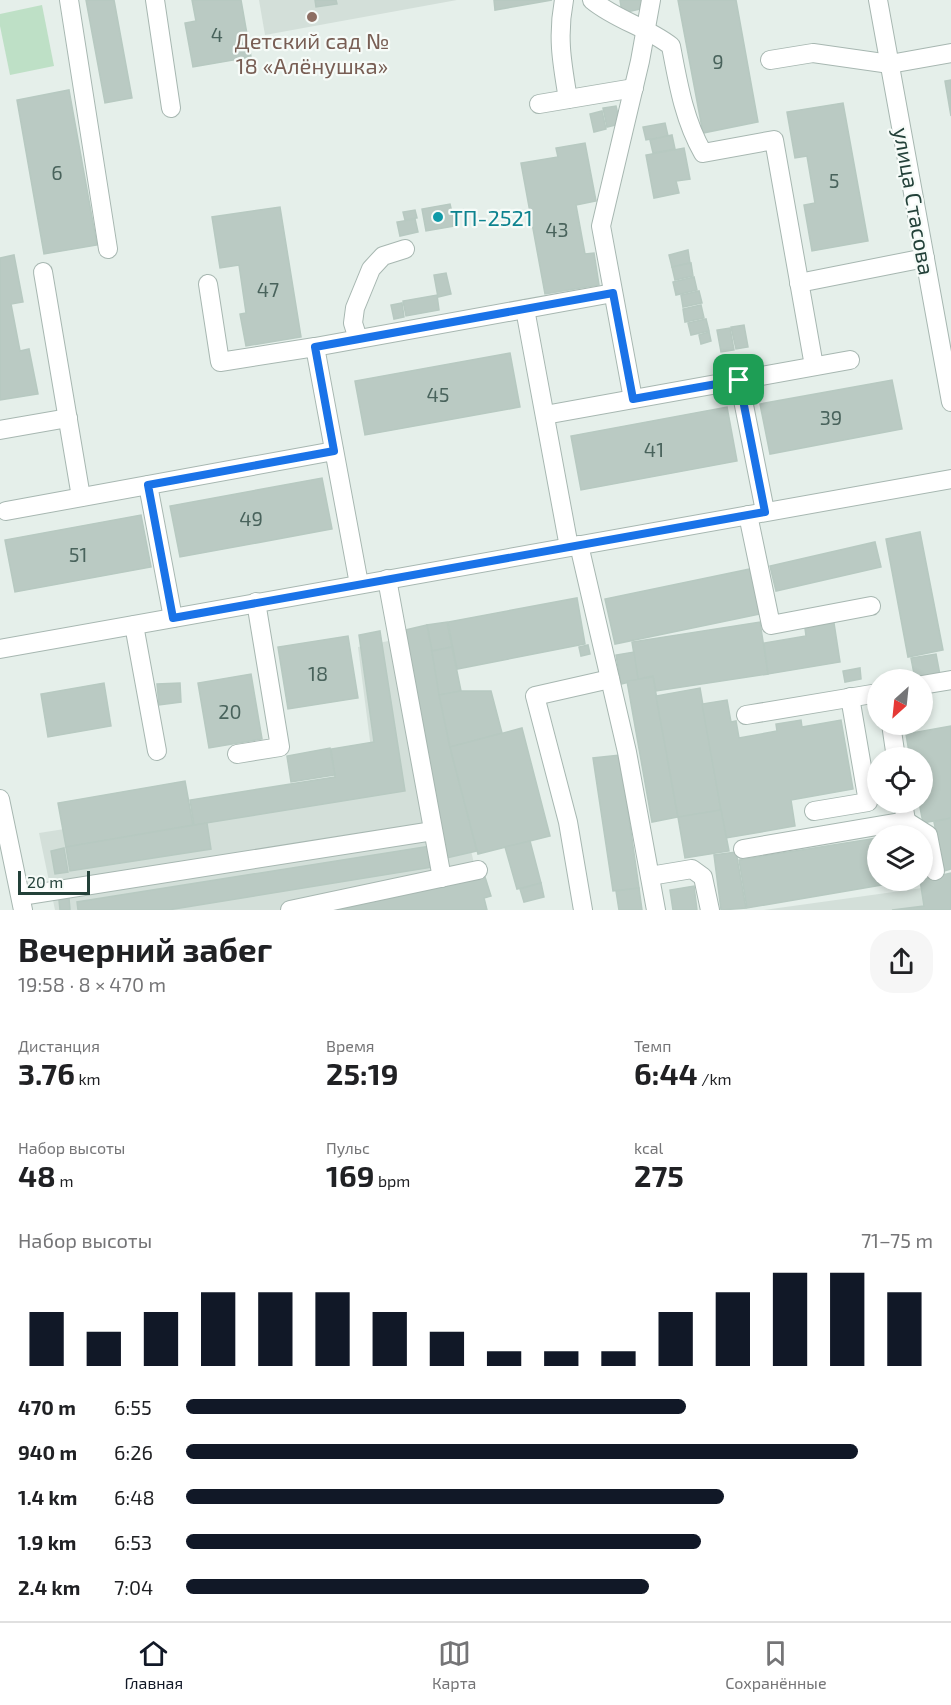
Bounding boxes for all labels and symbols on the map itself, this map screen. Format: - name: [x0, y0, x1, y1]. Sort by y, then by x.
- marker: Детский сад № 18 «Алёнушка»: [305, 10, 319, 24]
- house number: 4: [211, 22, 223, 46]
- place label: Детский сад № 18 «Алёнушка»: [235, 27, 389, 79]
- house number: 9: [712, 49, 724, 73]
- street label: улица Стасова: [888, 125, 941, 277]
- house number: 6: [51, 160, 63, 184]
- house number: 5: [829, 168, 839, 192]
- place label: ТП-2521: [450, 204, 533, 230]
- marker: ТП-2521: [431, 210, 445, 224]
- house number: 43: [545, 217, 569, 241]
- house number: 47: [257, 277, 279, 301]
- pin: [713, 354, 764, 405]
- house number: 45: [426, 382, 450, 406]
- house number: 39: [820, 405, 842, 429]
- house number: 41: [644, 437, 664, 461]
- house number: 49: [239, 506, 263, 530]
- house number: 51: [69, 542, 87, 566]
- house number: 18: [308, 661, 328, 685]
- north arrow: [867, 669, 933, 735]
- house number: 20: [218, 699, 242, 723]
- scale bar: [18, 868, 90, 896]

